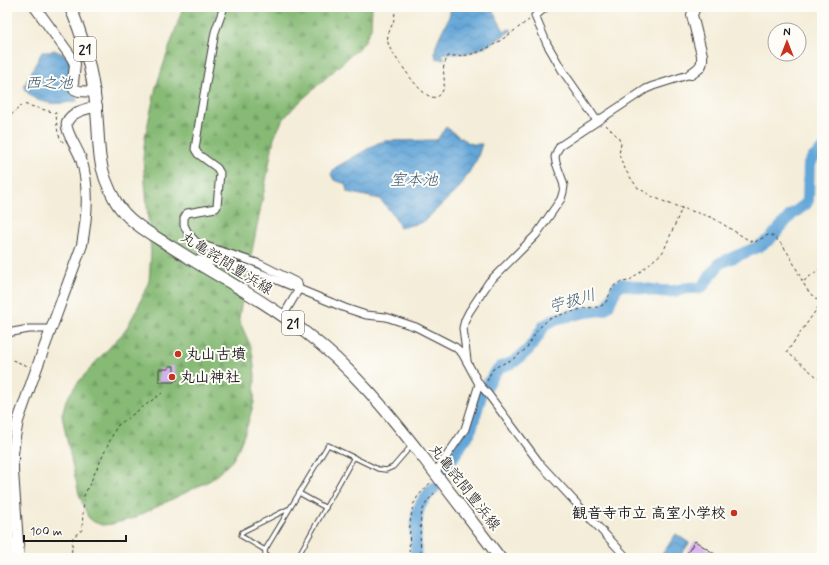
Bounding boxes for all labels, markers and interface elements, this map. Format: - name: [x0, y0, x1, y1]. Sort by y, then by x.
- north arrow: [767, 22, 807, 62]
- text: N: [783, 26, 791, 40]
- road number: 21: [74, 37, 96, 61]
- water label: 西之池: [25, 73, 74, 94]
- water label: 室本池: [390, 170, 439, 191]
- street label: 丸亀詫間豊浜線: [177, 228, 276, 300]
- water label: 苧扱川: [546, 285, 598, 318]
- road number: 21: [282, 311, 304, 335]
- place label: 丸山古墳: [186, 345, 246, 365]
- marker: 丸山古墳: [173, 349, 183, 359]
- place label: 丸山神社: [180, 368, 240, 388]
- marker: 丸山神社: [167, 372, 177, 382]
- street label: 丸亀詫間豊浜線: [424, 440, 504, 535]
- place label: 観音寺市立 高室小学校: [572, 504, 726, 524]
- marker: 観音寺市立 高室小学校: [729, 508, 739, 518]
- scale bar: [24, 517, 126, 543]
- text: 100 m: [30, 524, 62, 540]

